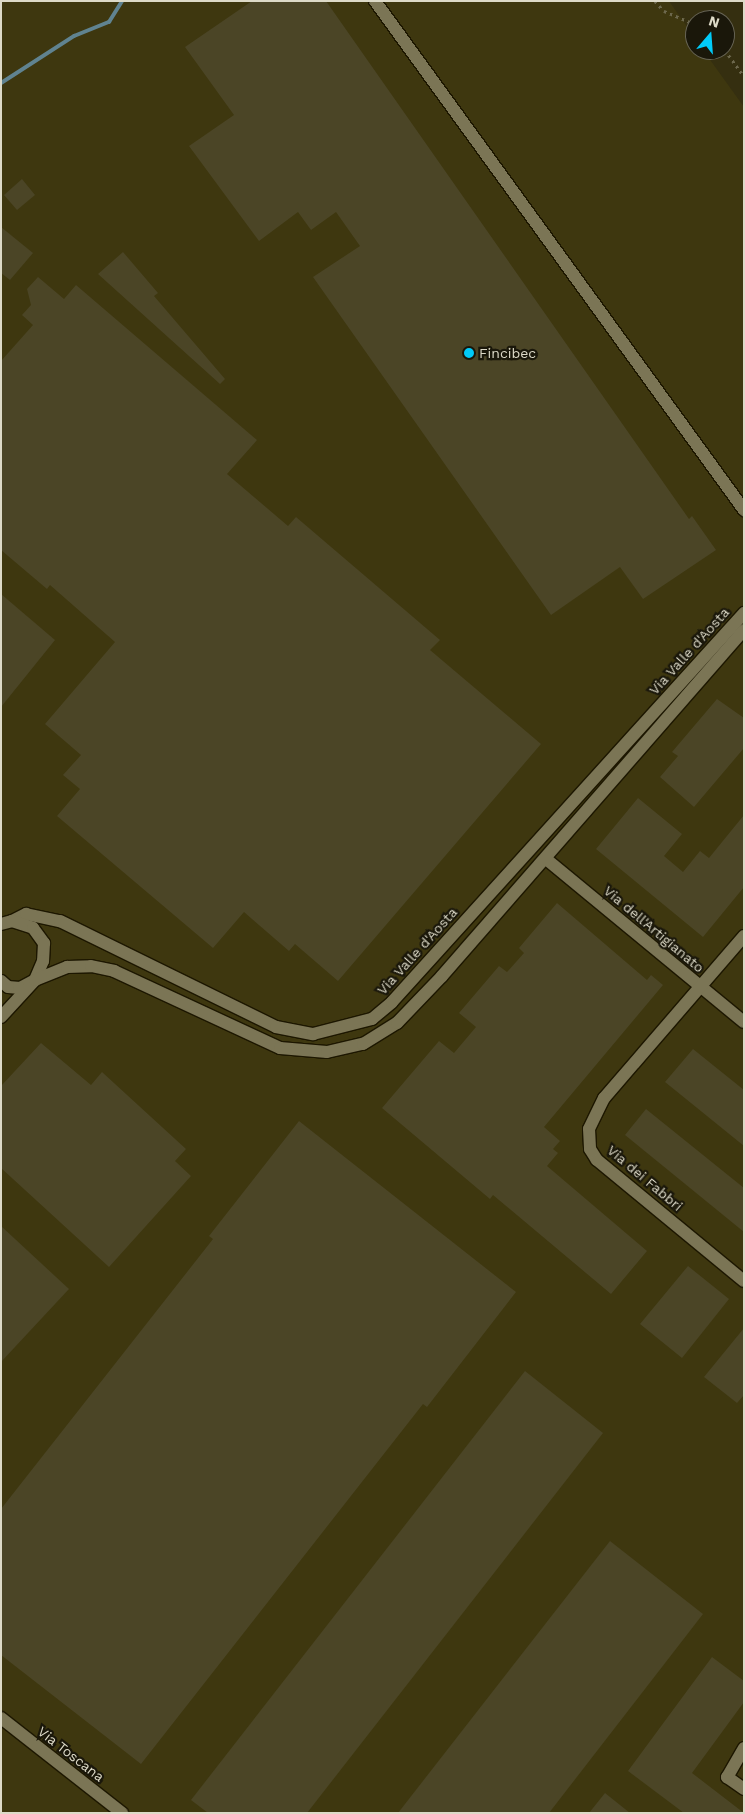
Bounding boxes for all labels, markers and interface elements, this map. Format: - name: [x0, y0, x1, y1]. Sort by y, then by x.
- north arrow: [685, 10, 735, 60]
- text: N: [707, 12, 722, 31]
- place label: Fincibec: [479, 345, 536, 361]
- marker: Fincibec: [463, 347, 475, 359]
- street label: Via Valle d'Aosta: [645, 604, 733, 698]
- street label: Via dell'Artigianato: [600, 882, 708, 976]
- street label: Via Valle d'Aosta: [373, 904, 461, 998]
- street label: Via dei Fabbri: [604, 1141, 686, 1215]
- street label: Via Toscana: [34, 1723, 108, 1785]

